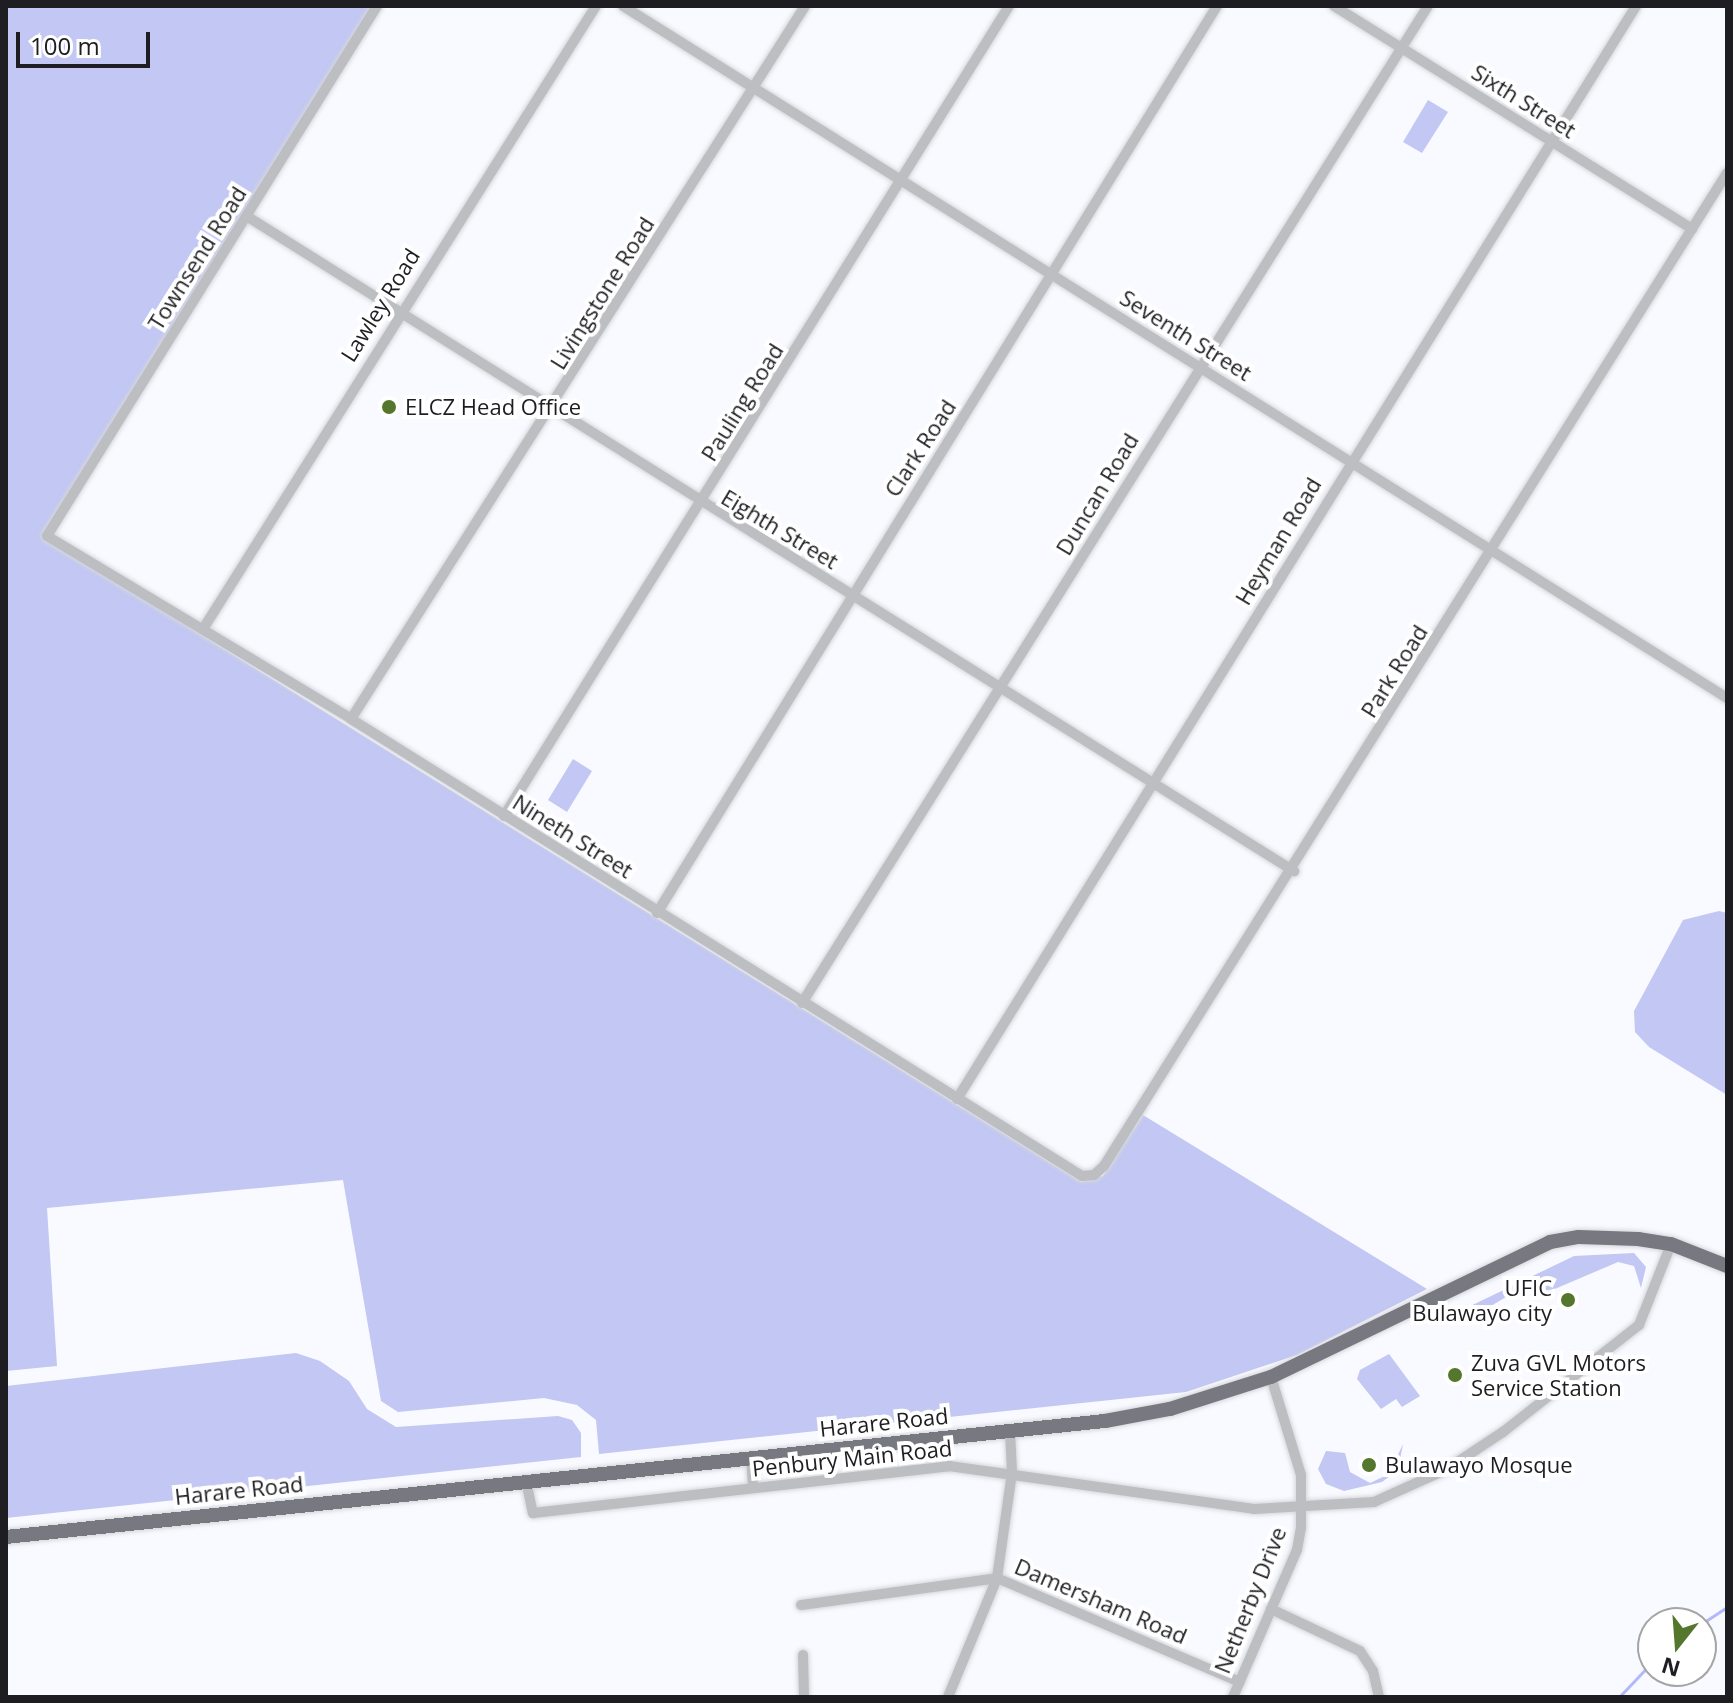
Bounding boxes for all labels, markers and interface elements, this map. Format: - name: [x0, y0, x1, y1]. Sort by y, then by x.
- scale bar: [20, 16, 154, 66]
- text: 100 m: [30, 29, 100, 62]
- street label: Sixth Street: [1467, 59, 1581, 143]
- street label: Townsend Road: [142, 182, 252, 334]
- street label: Livingstone Road: [545, 212, 659, 374]
- street label: Lawley Road: [335, 244, 425, 366]
- street label: Seventh Street: [1116, 284, 1256, 386]
- street label: Pauling Road: [695, 338, 789, 466]
- place label: ELCZ Head Office: [405, 394, 581, 420]
- street label: Clark Road: [879, 395, 961, 501]
- marker: ELCZ Head Office: [380, 398, 398, 416]
- street label: Duncan Road: [1050, 428, 1144, 560]
- street label: Heyman Road: [1230, 473, 1326, 609]
- street label: Eighth Street: [717, 484, 843, 574]
- street label: Park Road: [1355, 620, 1433, 722]
- street label: Nineth Street: [508, 789, 638, 883]
- place label: UFIC Bulawayo city: [1412, 1274, 1552, 1326]
- marker: UFIC Bulawayo city: [1559, 1291, 1577, 1309]
- place label: Zuva GVL Motors Service Station: [1471, 1349, 1646, 1400]
- marker: Zuva GVL Motors Service Station: [1446, 1366, 1464, 1384]
- street label: Harare Road: [818, 1402, 950, 1442]
- street label: Penbury Main Road: [751, 1434, 953, 1482]
- place label: Bulawayo Mosque: [1385, 1452, 1573, 1478]
- marker: Bulawayo Mosque: [1360, 1456, 1378, 1474]
- street label: Harare Road: [173, 1470, 305, 1510]
- street label: Netherby Drive: [1209, 1523, 1291, 1677]
- street label: Damersham Road: [1011, 1553, 1191, 1649]
- north arrow: [1637, 1607, 1717, 1687]
- text: N: [1658, 1651, 1684, 1685]

